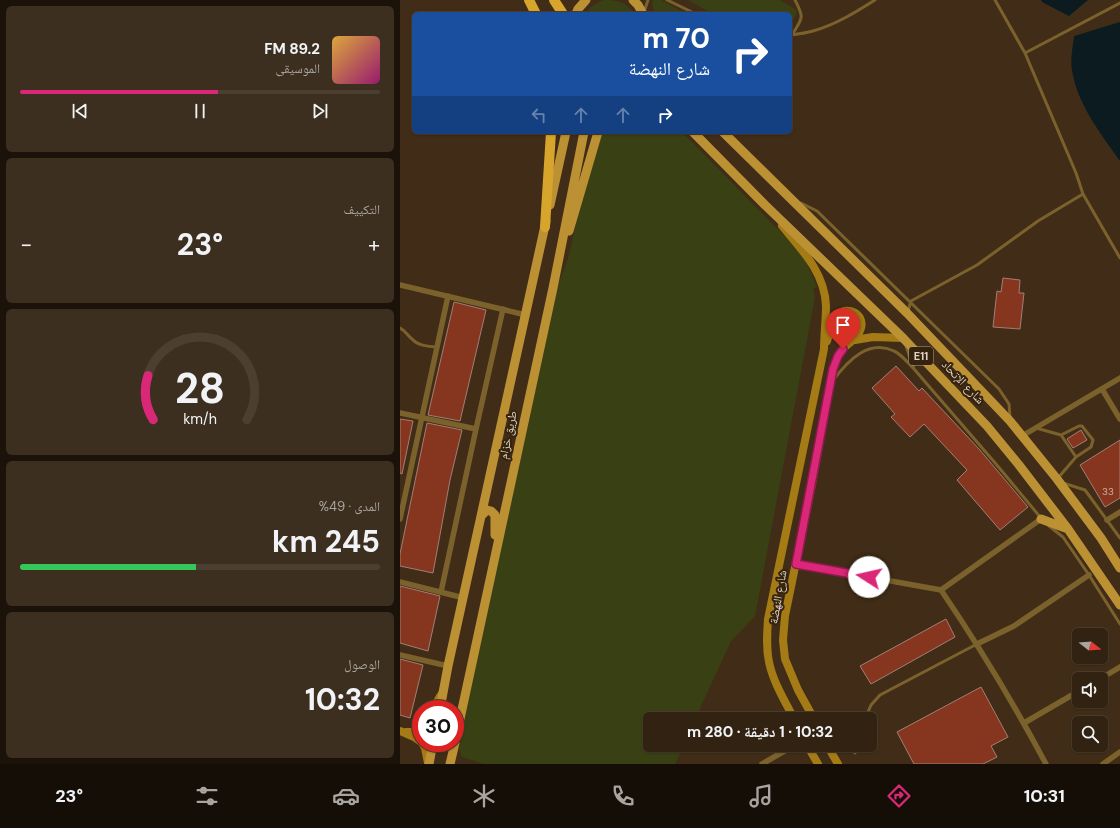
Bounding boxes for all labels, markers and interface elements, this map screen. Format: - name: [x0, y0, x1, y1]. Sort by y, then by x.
- text: 70 m: [642, 20, 710, 57]
- icon: right: [724, 28, 776, 80]
- text: 89.2 FM: [264, 39, 320, 59]
- text: شارع النهضة: [629, 57, 710, 81]
- text: الموسيقى: [276, 60, 320, 77]
- icon: previous: [69, 100, 91, 122]
- icon: pause: [189, 100, 211, 122]
- icon: next: [309, 100, 331, 122]
- icon: left: [528, 104, 550, 126]
- icon: ahead: [570, 104, 592, 126]
- icon: ahead: [612, 104, 634, 126]
- icon: right: [654, 104, 676, 126]
- text: التكييف: [344, 201, 380, 218]
- text: 23°: [177, 225, 223, 264]
- text: −: [20, 230, 32, 259]
- text: +: [368, 230, 380, 259]
- pin: [826, 308, 860, 349]
- icon: arrive: [832, 314, 854, 336]
- road number: E11: [909, 347, 933, 365]
- street label: شارع الإتحاد: [938, 357, 988, 407]
- text: 28: [175, 362, 225, 416]
- street label: طريق خزام: [495, 409, 521, 461]
- text: km/h: [183, 410, 217, 428]
- house number: 33: [1102, 485, 1114, 498]
- text: المدى · 49%: [319, 498, 380, 515]
- text: 245 km: [272, 522, 380, 561]
- position arrow: [848, 556, 890, 598]
- street label: شارع النهضة: [765, 569, 791, 625]
- north arrow: [1072, 628, 1108, 664]
- map controls: [1072, 628, 1108, 752]
- text: الوصول: [344, 656, 380, 673]
- button: sound: [1072, 672, 1108, 708]
- text: 10:32: [305, 680, 380, 719]
- speed limit sign: 30: [412, 700, 464, 752]
- button: search: [1072, 716, 1108, 752]
- text: 10:32 · 1 دقيقة · 280 m: [687, 722, 833, 742]
- icon: filters: [193, 782, 221, 810]
- icon: car: [332, 782, 360, 810]
- icon: climate: [470, 782, 498, 810]
- icon: phone: [609, 782, 637, 810]
- icon: music: [747, 782, 775, 810]
- icon: directions: [885, 782, 913, 810]
- text: 23°: [55, 784, 83, 808]
- text: 10:31: [1024, 784, 1065, 808]

